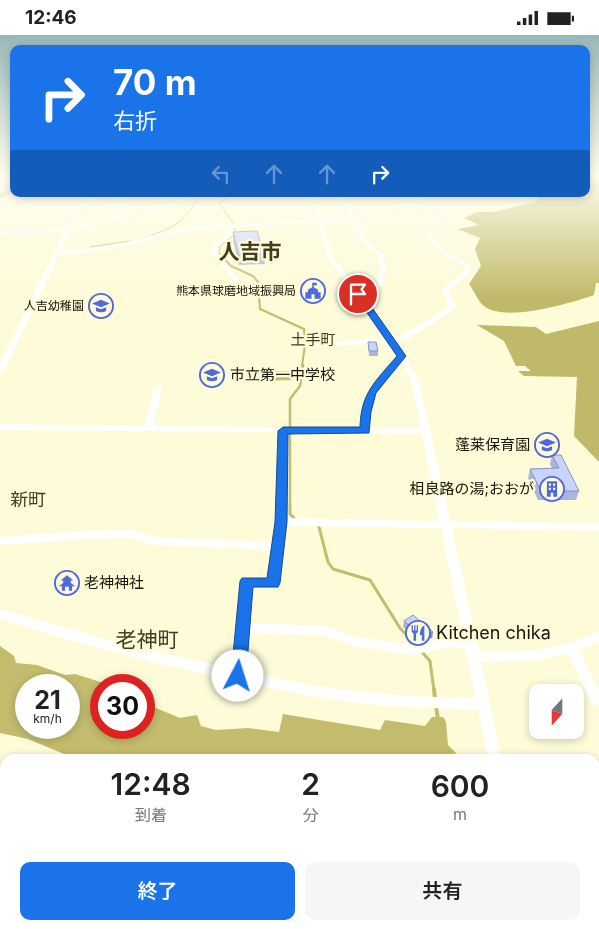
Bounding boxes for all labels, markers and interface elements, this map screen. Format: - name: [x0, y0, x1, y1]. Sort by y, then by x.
- text: 12:46: [25, 6, 77, 29]
- text: 70 m: [113, 61, 197, 103]
- icon: right: [30, 65, 95, 130]
- text: 右折: [113, 108, 157, 134]
- icon: left: [207, 160, 235, 188]
- icon: ahead: [260, 160, 288, 188]
- icon: ahead: [313, 160, 341, 188]
- icon: right: [366, 160, 394, 188]
- district label: 人吉市: [219, 239, 282, 264]
- pin: [337, 273, 379, 315]
- public building icon: 熊本県球磨地域振興局: [300, 278, 326, 304]
- icon: arrive: [344, 280, 372, 308]
- place label: 熊本県球磨地域振興局: [176, 283, 296, 298]
- school or university icon: 人吉幼稚園: [88, 293, 114, 319]
- place label: 人吉幼稚園: [24, 298, 84, 313]
- district label: 土手町: [290, 330, 336, 349]
- school or university icon: 市立第一中学校: [199, 362, 225, 388]
- place label: 市立第一中学校: [230, 365, 335, 384]
- school or university icon: 蓬莱保育園: [534, 432, 560, 458]
- place label: 蓬莱保育園: [455, 435, 530, 454]
- building icon: 相良路の湯;おおが: [539, 476, 565, 502]
- place label: 相良路の湯;おおが: [409, 479, 534, 498]
- district label: 新町: [10, 489, 46, 510]
- temple icon: 老神神社: [54, 570, 80, 596]
- place label: 老神神社: [84, 573, 144, 592]
- restaurant icon: Kitchen chika: [405, 620, 431, 646]
- place label: Kitchen chika: [436, 622, 551, 643]
- district label: 老神町: [116, 627, 179, 652]
- position arrow: [211, 649, 263, 701]
- speed limit sign: 30: [90, 674, 155, 739]
- north arrow: [529, 684, 584, 739]
- map controls: [529, 684, 584, 739]
- text: 21: [34, 685, 61, 715]
- text: km/h: [33, 711, 62, 726]
- text: 12:48: [111, 766, 191, 802]
- text: 2: [301, 766, 320, 802]
- text: 600: [431, 768, 489, 804]
- text: m: [453, 804, 467, 824]
- text: 到着: [135, 805, 167, 825]
- text: 分: [303, 805, 319, 825]
- button: 終了: [20, 862, 295, 920]
- button: 共有: [305, 862, 580, 920]

